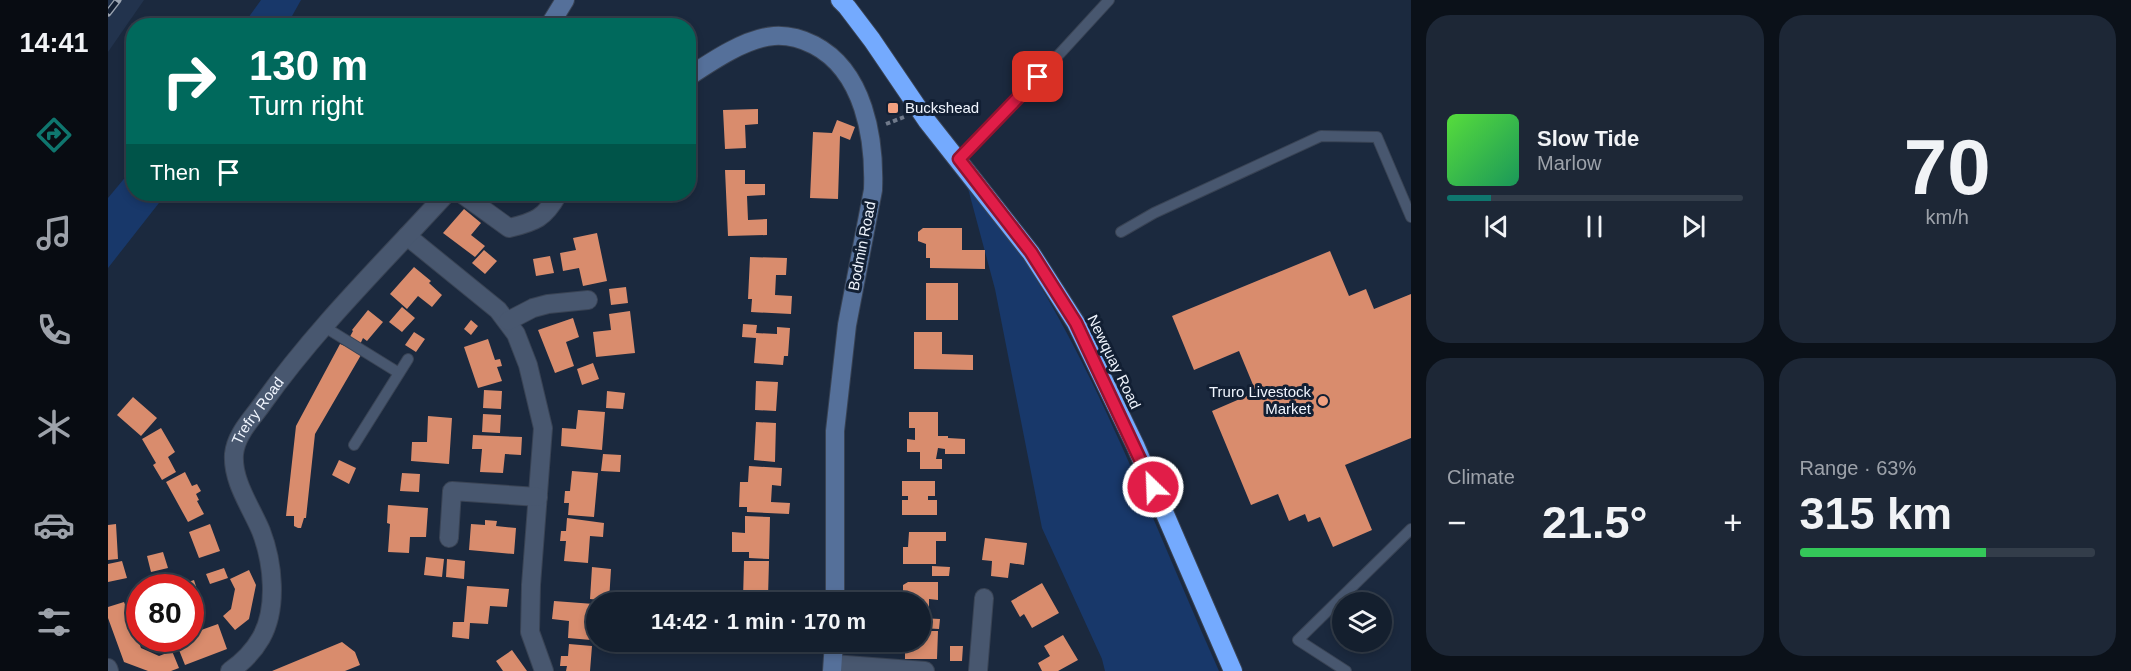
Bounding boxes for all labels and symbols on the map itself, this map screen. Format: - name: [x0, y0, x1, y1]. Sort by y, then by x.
- pin: [1012, 51, 1063, 102]
- place label: Buckshead: [905, 99, 979, 116]
- marker: Buckshead: [886, 101, 900, 115]
- street label: Bodmin Road: [844, 200, 879, 292]
- street label: Newquay Road: [1084, 312, 1145, 412]
- street label: Trefry Road: [228, 374, 287, 447]
- place label: Truro Livestock Market: [1209, 383, 1312, 417]
- marker: Truro Livestock Market: [1316, 394, 1330, 408]
- position arrow: [1121, 455, 1185, 519]
- speed limit sign: 80: [126, 574, 204, 652]

